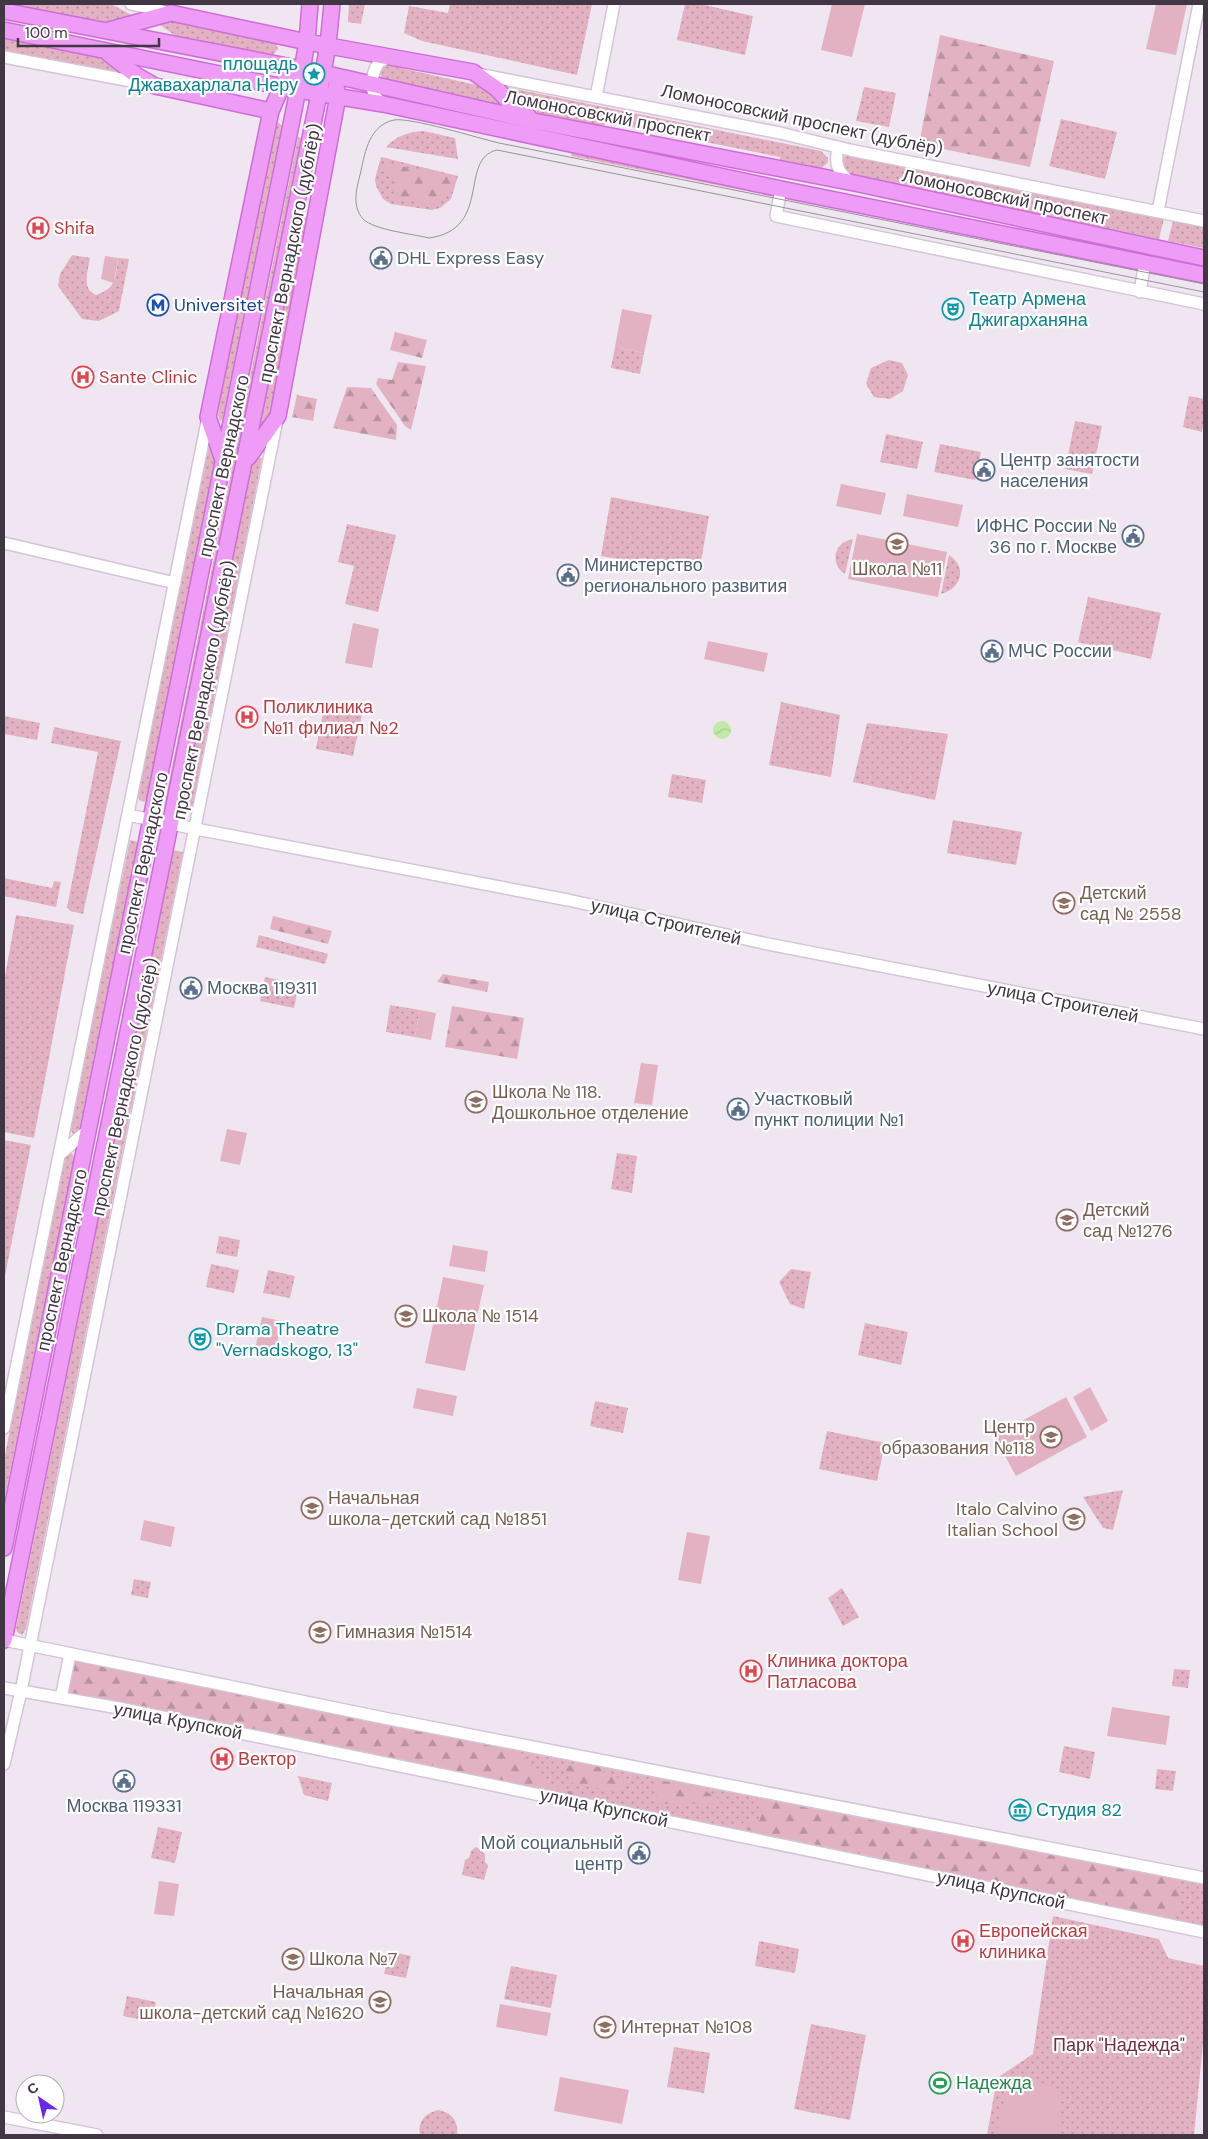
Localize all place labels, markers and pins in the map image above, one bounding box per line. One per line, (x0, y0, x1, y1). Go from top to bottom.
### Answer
place label: площадь Джавахарлала Неру (129, 52, 298, 97)
place icon: площадь Джавахарлала Неру (302, 62, 326, 86)
hospital icon: Shifa (26, 216, 50, 240)
place label: Shifa (54, 216, 95, 240)
public building icon: DHL Express Easy (369, 246, 393, 270)
place label: DHL Express Easy (397, 246, 544, 270)
place label: Театр Армена Джигарханяна (969, 287, 1089, 332)
metro station icon: Universitet (146, 293, 170, 317)
place label: Universitet (174, 293, 264, 317)
theatre icon: Театр Армена Джигарханяна (941, 297, 965, 321)
hospital icon: Sante Clinic (71, 365, 95, 389)
place label: Sante Clinic (99, 365, 198, 389)
place label: Центр занятости населения (1000, 448, 1140, 493)
public building icon: Центр занятости населения (972, 458, 996, 482)
place label: ИФНС России № 36 по г. Москве (976, 514, 1117, 559)
public building icon: ИФНС России № 36 по г. Москве (1121, 524, 1145, 548)
school or university icon: Школа №11 (885, 532, 909, 556)
place label: Министерство регионального развития (584, 553, 787, 598)
place label: Школа №11 (852, 557, 942, 581)
public building icon: Министерство регионального развития (556, 563, 580, 587)
public building icon: МЧС России (980, 639, 1004, 663)
place label: МЧС России (1008, 639, 1112, 663)
place label: Поликлиника №11 филиал №2 (263, 695, 399, 740)
hospital icon: Поликлиника №11 филиал №2 (235, 705, 259, 729)
place label: Детский сад № 2558 (1080, 881, 1182, 926)
school or university icon: Детский сад № 2558 (1052, 891, 1076, 915)
public building icon: Москва 119311 (179, 976, 203, 1000)
place label: Москва 119311 (207, 976, 317, 1000)
place label: Школа № 118. Дошкольное отделение (492, 1080, 689, 1125)
place label: Участковый пункт полиции №1 (754, 1087, 904, 1132)
school or university icon: Школа № 118. Дошкольное отделение (464, 1090, 488, 1114)
public building icon: Участковый пункт полиции №1 (726, 1097, 750, 1121)
place label: Детский сад №1276 (1083, 1198, 1173, 1243)
school or university icon: Детский сад №1276 (1055, 1208, 1079, 1232)
school or university icon: Школа № 1514 (394, 1304, 418, 1328)
place label: Школа № 1514 (422, 1304, 539, 1328)
place label: Drama Theatre "Vernadskogo, 13" (216, 1317, 358, 1362)
theatre icon: Drama Theatre "Vernadskogo, 13" (188, 1327, 212, 1351)
place label: Центр образования №118 (881, 1415, 1035, 1460)
school or university icon: Центр образования №118 (1039, 1425, 1063, 1449)
place label: Начальная школа-детский сад №1851 (328, 1486, 547, 1531)
school or university icon: Начальная школа-детский сад №1851 (300, 1496, 324, 1520)
place label: Italo Calvino Italian School (947, 1497, 1058, 1542)
school or university icon: Italo Calvino Italian School (1062, 1507, 1086, 1531)
school or university icon: Гимназия №1514 (308, 1620, 332, 1644)
place label: Гимназия №1514 (336, 1620, 472, 1644)
place label: Клиника доктора Патласова (767, 1649, 909, 1694)
hospital icon: Клиника доктора Патласова (739, 1659, 763, 1683)
hospital icon: Вектор (210, 1747, 234, 1771)
place label: Вектор (238, 1747, 296, 1771)
public building icon: Москва 119331 (112, 1769, 136, 1793)
place label: Москва 119331 (66, 1794, 182, 1818)
museum icon: Студия 82 (1008, 1798, 1032, 1822)
place label: Студия 82 (1036, 1798, 1122, 1822)
place label: Мой социальный центр (481, 1831, 623, 1876)
public building icon: Мой социальный центр (627, 1841, 651, 1865)
place label: Европейская клиника (979, 1919, 1087, 1964)
hospital icon: Европейская клиника (951, 1929, 975, 1953)
school or university icon: Школа №7 (281, 1947, 305, 1971)
place label: Школа №7 (309, 1947, 397, 1971)
place label: Начальная школа-детский сад №1620 (139, 1980, 364, 2025)
school or university icon: Начальная школа-детский сад №1620 (368, 1990, 392, 2014)
school or university icon: Интернат №108 (593, 2015, 617, 2039)
place label: Интернат №108 (621, 2015, 753, 2039)
sports icon: Надежда (928, 2071, 952, 2095)
place label: Надежда (956, 2071, 1033, 2095)

